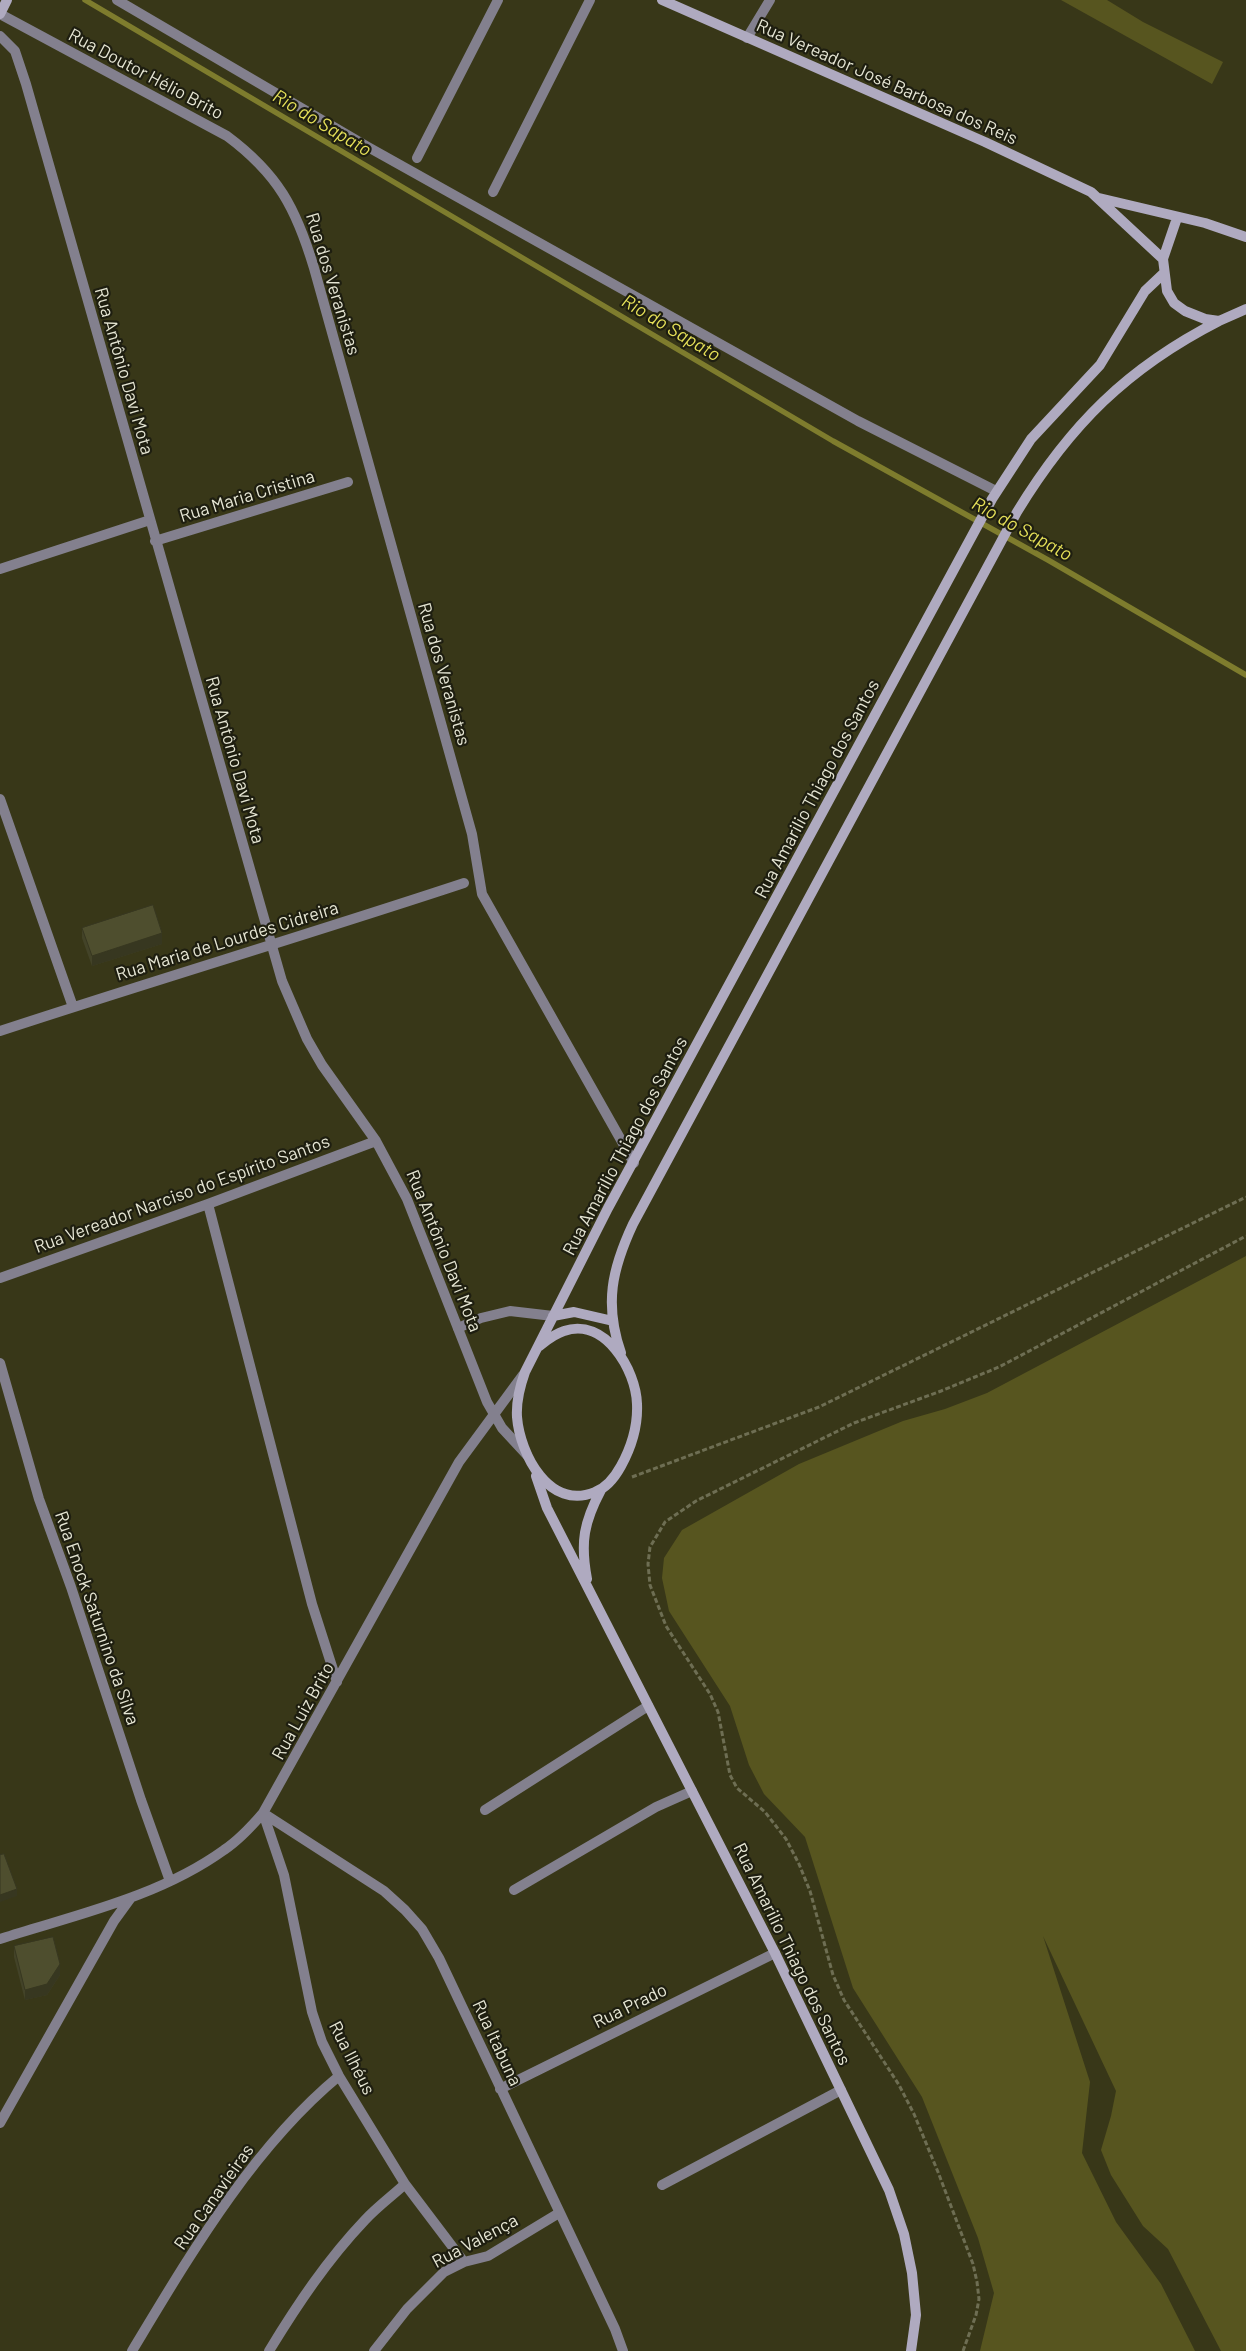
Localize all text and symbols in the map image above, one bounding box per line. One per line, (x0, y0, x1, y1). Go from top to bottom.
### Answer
street label: Rua Vereador José Barbosa dos Reis (753, 15, 1021, 149)
street label: Rua Doutor Hélio Brito (65, 24, 227, 124)
water label: Rio do Sapato (269, 85, 375, 161)
street label: Rua dos Veranistas (301, 210, 365, 358)
street label: Rua Antônio Davi Mota (90, 285, 158, 457)
water label: Rio do Sapato (618, 290, 724, 366)
street label: Rua Maria Cristina (177, 465, 317, 527)
water label: Rio do Sapato (968, 492, 1076, 566)
street label: Rua dos Veranistas (413, 600, 475, 748)
street label: Rua Antônio Davi Mota (201, 674, 269, 846)
street label: Rua Amarilio Thiago dos Santos (750, 676, 884, 902)
street label: Rua Maria de Lourdes Cidreira (113, 897, 341, 985)
street label: Rua Amarilio Thiago dos Santos (558, 1033, 692, 1259)
street label: Rua Vereador Narciso do Espírito Santos (31, 1130, 333, 1258)
street label: Rua Antônio Davi Mota (402, 1167, 486, 1335)
street label: Rua Enock Saturnino da Silva (50, 1508, 144, 1728)
street label: Rua Luiz Brito (267, 1659, 339, 1763)
street label: Rua Amarilio Thiago dos Santos (729, 1839, 855, 2069)
street label: Rua Prado (590, 1979, 670, 2033)
street label: Rua Itabuna (468, 1997, 526, 2089)
street label: Rua Ilhéus (324, 2018, 380, 2098)
street label: Rua Canavieiras (170, 2140, 258, 2254)
street label: Rua Valença (428, 2209, 522, 2273)

